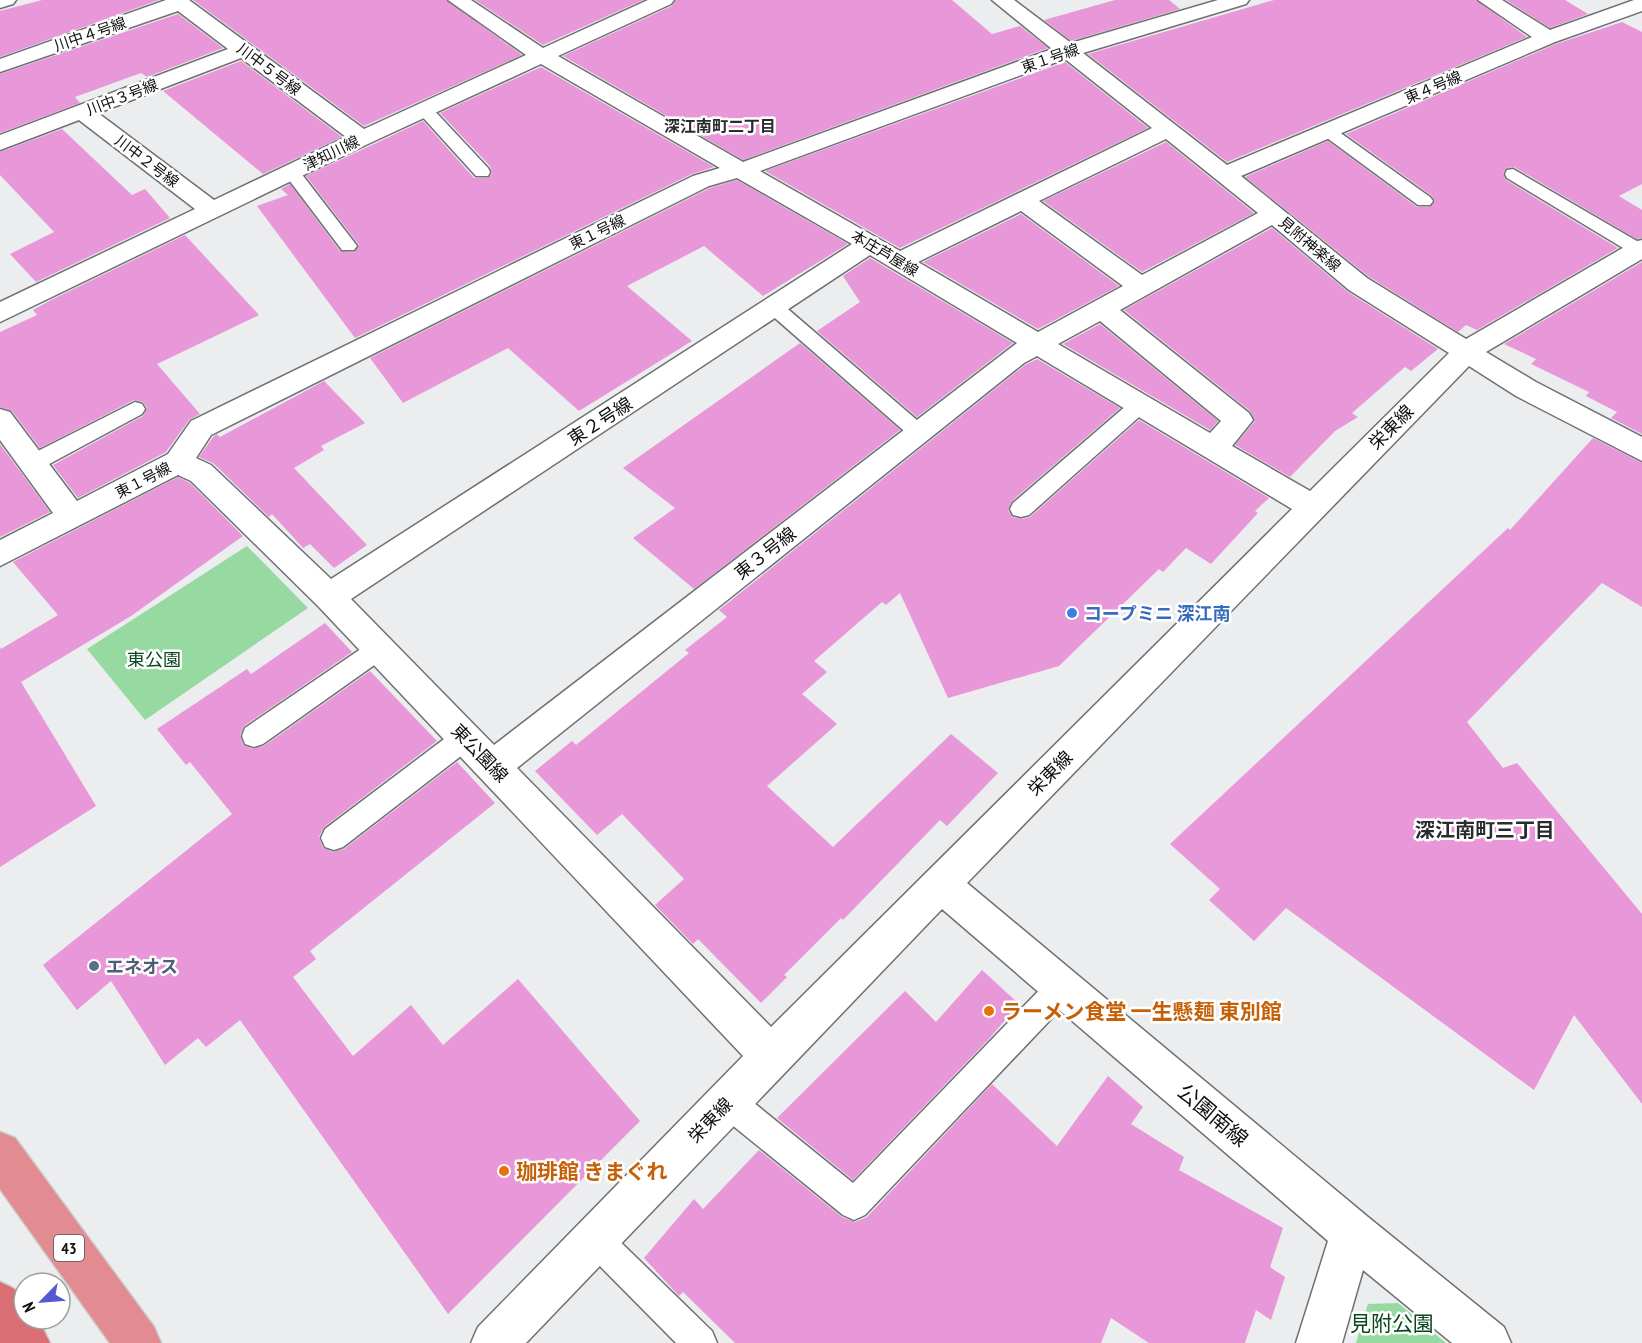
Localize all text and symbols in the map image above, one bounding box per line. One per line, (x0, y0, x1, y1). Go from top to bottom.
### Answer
street label: 川中４号線 (51, 13, 129, 55)
street label: 川中５号線 (233, 39, 305, 99)
street label: 東１号線 (1019, 39, 1081, 77)
street label: 東４号線 (1402, 67, 1464, 107)
street label: 川中３号線 (84, 75, 160, 119)
district label: 深江南町二丁目 (664, 116, 776, 136)
street label: 川中２号線 (111, 131, 183, 191)
street label: 津知川線 (300, 131, 362, 175)
street label: 東１号線 (566, 210, 628, 254)
street label: 見附神楽線 (1275, 213, 1345, 275)
street label: 本庄芦屋線 (848, 226, 922, 280)
street label: 東２号線 (564, 392, 636, 450)
street label: 栄東線 (1364, 400, 1418, 454)
street label: 東１号線 (112, 458, 174, 502)
street label: 東３号線 (730, 522, 800, 584)
place label: コープミニ 深江南 (1084, 602, 1231, 625)
marker: コープミニ 深江南 (1065, 606, 1079, 620)
park label: 東公園 (127, 648, 181, 671)
street label: 東公園線 (447, 719, 513, 787)
street label: 栄東線 (1023, 746, 1077, 800)
district label: 深江南町三丁目 (1415, 817, 1555, 843)
place label: エネオス (106, 955, 178, 978)
marker: エネオス (87, 959, 101, 973)
place label: ラーメン食堂 一生懸麺 東別館 (1001, 998, 1282, 1025)
marker: ラーメン食堂 一生懸麺 東別館 (982, 1004, 996, 1018)
street label: 公園南線 (1172, 1078, 1254, 1152)
street label: 栄東線 (683, 1093, 737, 1147)
place label: 珈琲館 きまぐれ (516, 1158, 667, 1185)
marker: 珈琲館 きまぐれ (497, 1164, 511, 1178)
road number: 43 (54, 1235, 84, 1261)
north arrow (12, 1271, 72, 1331)
text: N (18, 1299, 39, 1315)
park label: 見附公園 (1350, 1310, 1434, 1337)

